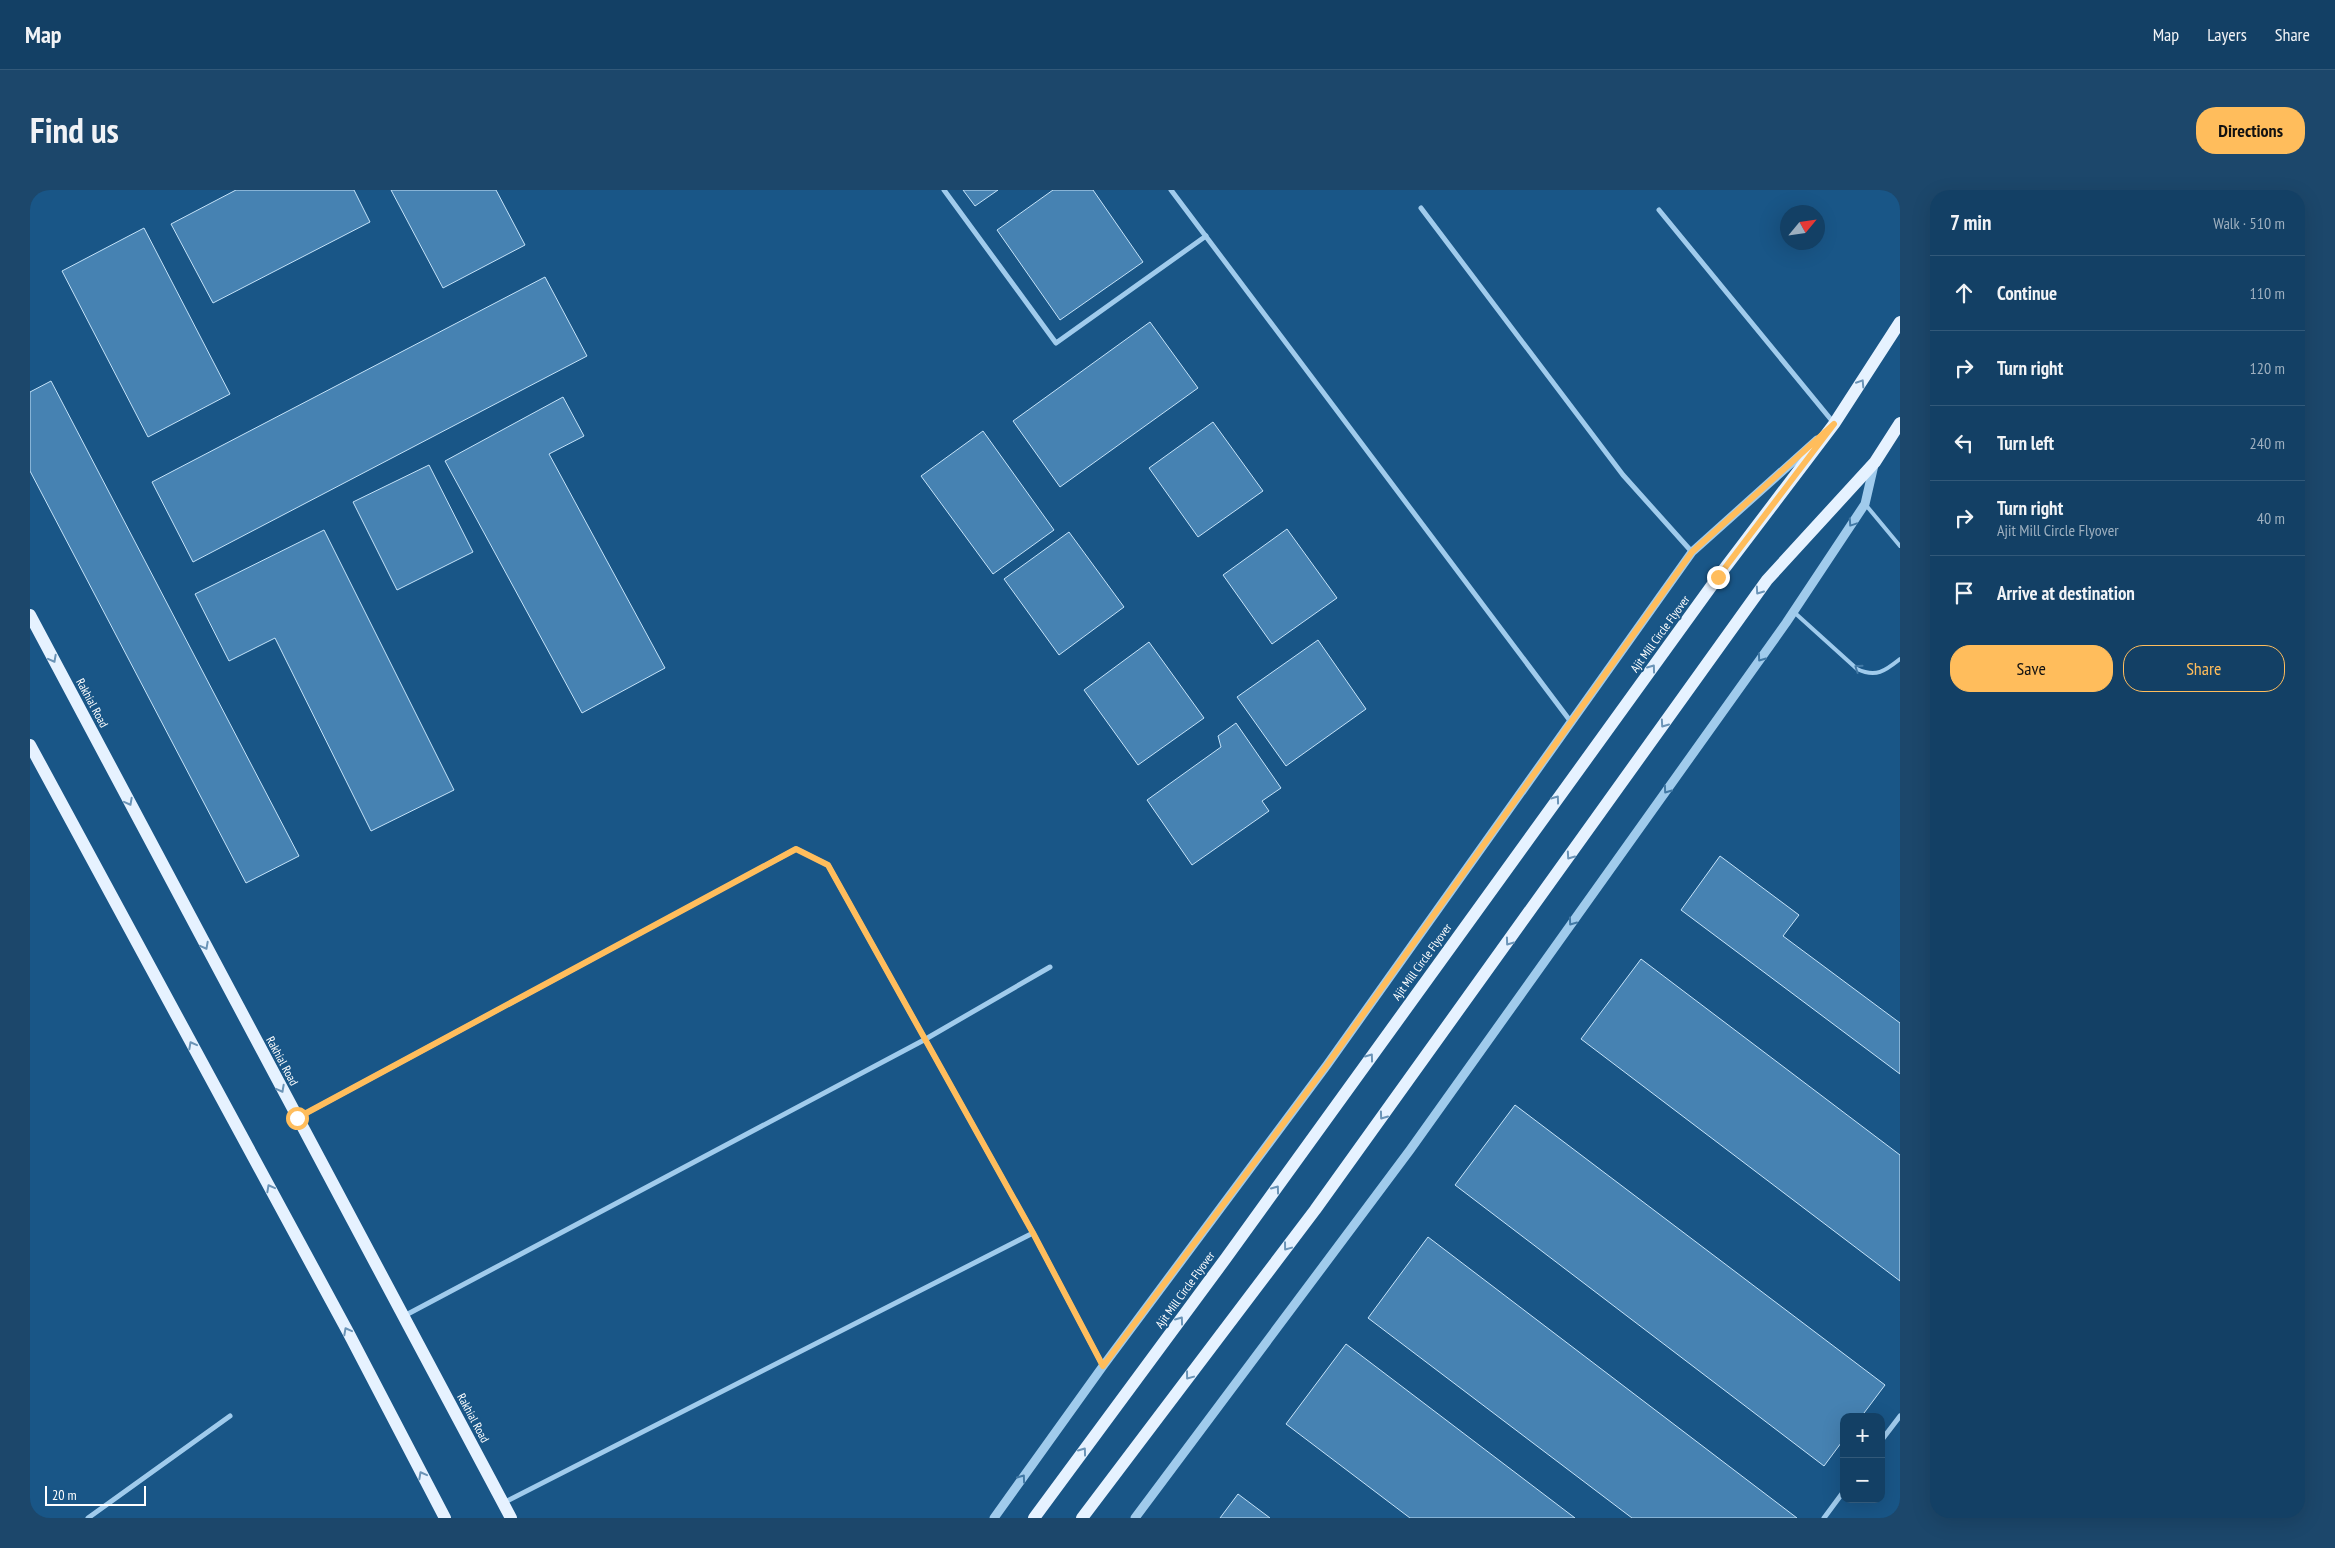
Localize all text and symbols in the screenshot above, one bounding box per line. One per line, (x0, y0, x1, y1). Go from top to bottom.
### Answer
text: Map (25, 19, 62, 50)
text: Map (2153, 23, 2179, 46)
text: Layers (2207, 23, 2247, 46)
text: Share (2275, 23, 2310, 46)
text: Find us (30, 107, 119, 153)
button: Directions (2196, 107, 2305, 154)
north arrow (1780, 205, 1825, 250)
text: 7 min (1950, 209, 1992, 236)
text: Walk · 510 m (2213, 213, 2285, 233)
icon: ahead (1950, 279, 1978, 307)
text: Continue (1997, 281, 2057, 305)
text: 110 m (2250, 283, 2285, 303)
icon: right (1950, 354, 1978, 382)
text: Turn right (1997, 356, 2063, 380)
text: 120 m (2250, 358, 2285, 378)
one-way arrow (1855, 379, 1864, 388)
icon: left (1950, 429, 1978, 457)
text: Turn left (1997, 431, 2054, 455)
text: 240 m (2250, 433, 2285, 453)
text: Turn right (1997, 496, 2063, 520)
icon: right (1950, 504, 1978, 532)
text: 40 m (2257, 508, 2285, 528)
one-way arrow (1849, 517, 1858, 527)
text: Ajit Mill Circle Flyover (1997, 520, 2119, 540)
route end (1707, 566, 1730, 589)
icon: arrive (1950, 579, 1978, 607)
text: Arrive at destination (1997, 581, 2135, 605)
one-way arrow (1756, 585, 1764, 594)
street label: Ajit Mill Circle Flyover (1627, 592, 1693, 675)
button: Save (1950, 645, 2113, 692)
button: Share (2123, 645, 2285, 692)
one-way arrow (1758, 652, 1767, 662)
one-way arrow (47, 653, 57, 662)
one-way arrow (1646, 665, 1654, 674)
one-way arrow (1854, 665, 1863, 674)
street label: Rakhial Road (73, 676, 112, 730)
one-way arrow (1661, 718, 1670, 728)
one-way arrow (1664, 784, 1673, 794)
one-way arrow (1550, 796, 1559, 805)
one-way arrow (123, 797, 133, 806)
one-way arrow (1567, 850, 1576, 860)
one-way arrow (1569, 917, 1578, 926)
street label: Ajit Mill Circle Flyover (1389, 920, 1455, 1003)
one-way arrow (1506, 936, 1515, 946)
one-way arrow (199, 940, 209, 949)
street label: Rakhial Road (263, 1034, 302, 1088)
one-way arrow (189, 1041, 199, 1050)
one-way arrow (1364, 1053, 1374, 1062)
one-way arrow (275, 1084, 285, 1093)
route start (286, 1107, 309, 1130)
one-way arrow (1380, 1110, 1389, 1120)
one-way arrow (266, 1184, 276, 1193)
one-way arrow (1270, 1185, 1279, 1194)
one-way arrow (1284, 1241, 1293, 1251)
street label: Ajit Mill Circle Flyover (1152, 1248, 1218, 1331)
one-way arrow (1174, 1316, 1183, 1326)
one-way arrow (343, 1327, 353, 1336)
one-way arrow (1186, 1370, 1194, 1379)
street label: Rakhial Road (454, 1391, 493, 1445)
map controls (1840, 1413, 1885, 1503)
button: + (1840, 1413, 1885, 1458)
one-way arrow (1078, 1448, 1086, 1457)
button: − (1840, 1458, 1885, 1503)
one-way arrow (418, 1471, 428, 1480)
one-way arrow (1016, 1475, 1025, 1484)
scale bar (45, 1483, 146, 1506)
text: 20 m (52, 1486, 77, 1504)

